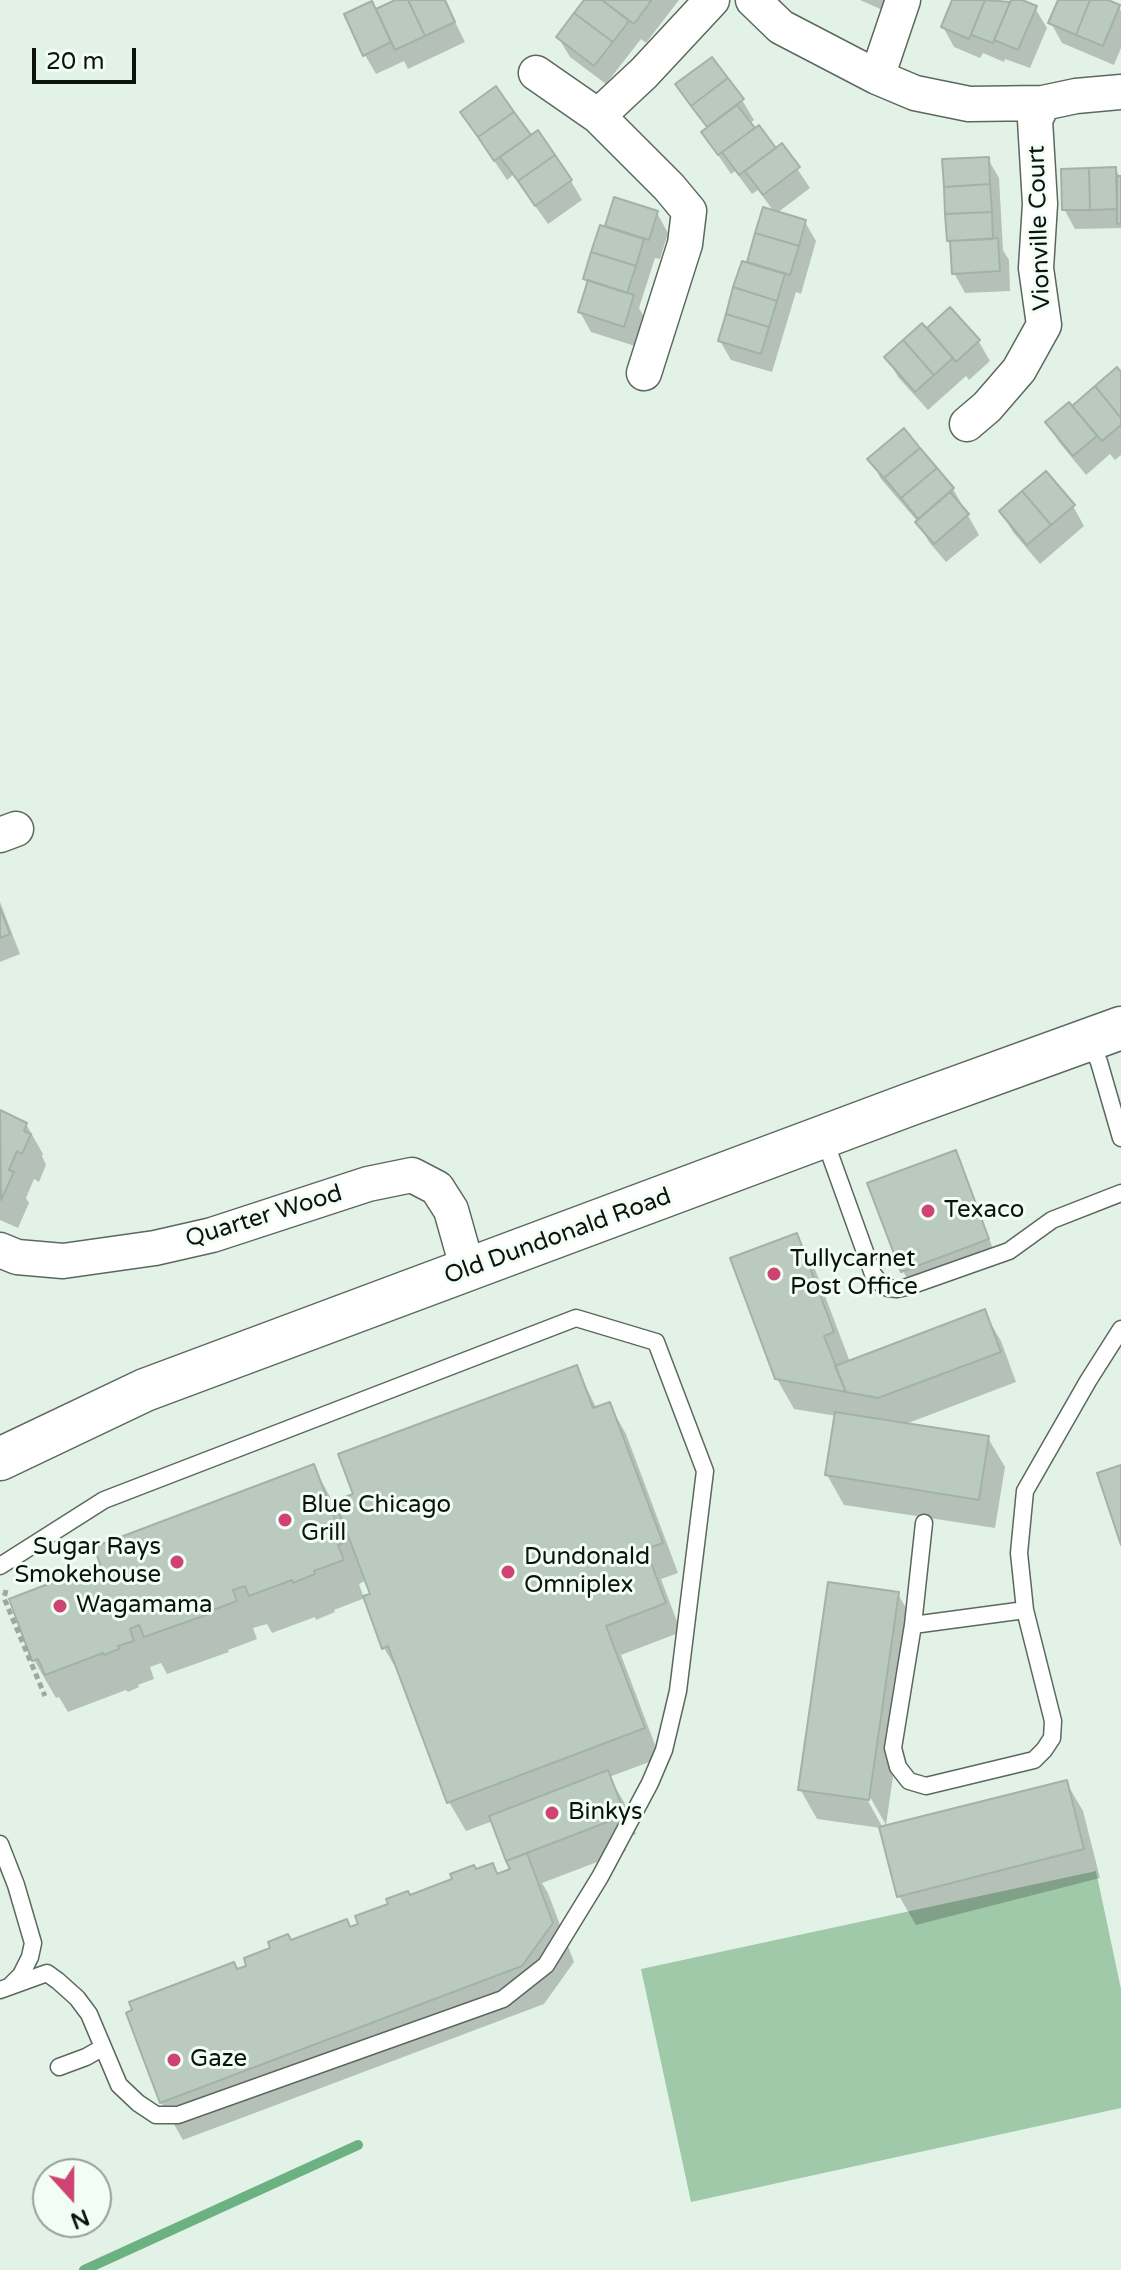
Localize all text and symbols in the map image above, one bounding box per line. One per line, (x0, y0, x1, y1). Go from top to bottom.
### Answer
scale bar (36, 32, 140, 82)
text: 20 m (46, 47, 104, 76)
street label: Vionville Court (1023, 145, 1057, 311)
street label: Quarter Wood (182, 1180, 346, 1254)
street label: Old Dundonald Road (441, 1183, 675, 1291)
place label: Texaco (944, 1197, 1024, 1225)
marker: Texaco (919, 1202, 937, 1220)
place label: Tullycarnet Post Office (790, 1246, 918, 1302)
marker: Tullycarnet Post Office (765, 1265, 783, 1283)
place label: Blue Chicago Grill (301, 1492, 451, 1548)
marker: Blue Chicago Grill (276, 1511, 294, 1529)
place label: Sugar Rays Smokehouse (14, 1534, 161, 1590)
place label: Dundonald Omniplex (524, 1544, 650, 1600)
marker: Sugar Rays Smokehouse (168, 1553, 186, 1571)
marker: Dundonald Omniplex (499, 1563, 517, 1581)
place label: Wagamama (76, 1592, 212, 1620)
marker: Wagamama (51, 1597, 69, 1615)
place label: Binkys (568, 1799, 643, 1827)
marker: Binkys (543, 1804, 561, 1822)
place label: Gaze (190, 2046, 247, 2074)
marker: Gaze (165, 2051, 183, 2069)
north arrow (32, 2158, 112, 2238)
text: N (67, 2203, 93, 2234)

